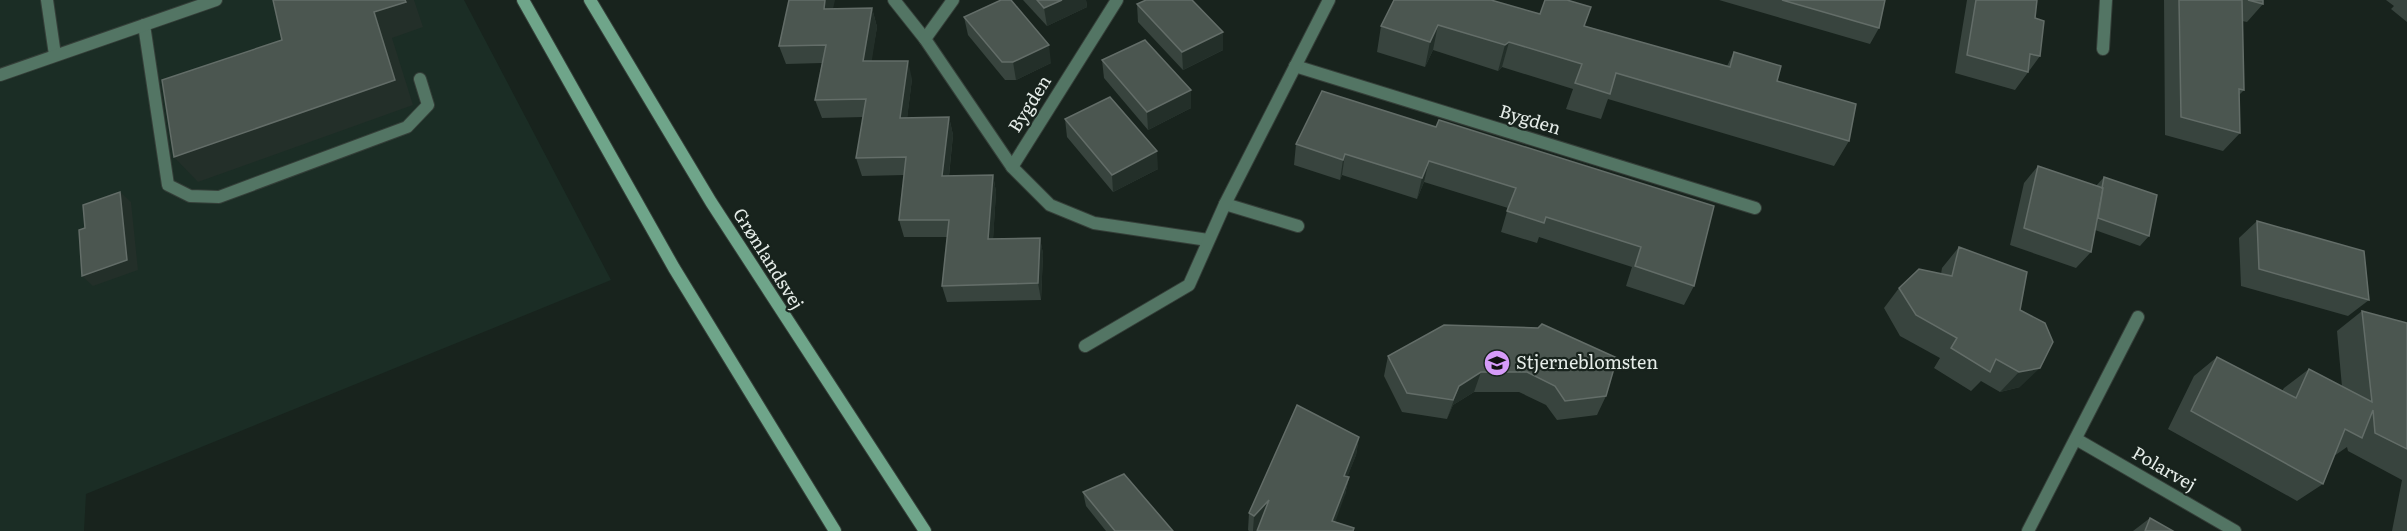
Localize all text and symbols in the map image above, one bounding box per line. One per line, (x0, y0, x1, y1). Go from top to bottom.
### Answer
street label: Bygden (1001, 69, 1057, 137)
street label: Bygden (1496, 96, 1565, 141)
street label: Grønlandsvej (727, 202, 811, 314)
school or university icon: Stjerneblomsten (1482, 348, 1512, 378)
place label: Stjerneblomsten (1516, 348, 1658, 375)
street label: Polarvej (2128, 438, 2202, 497)

